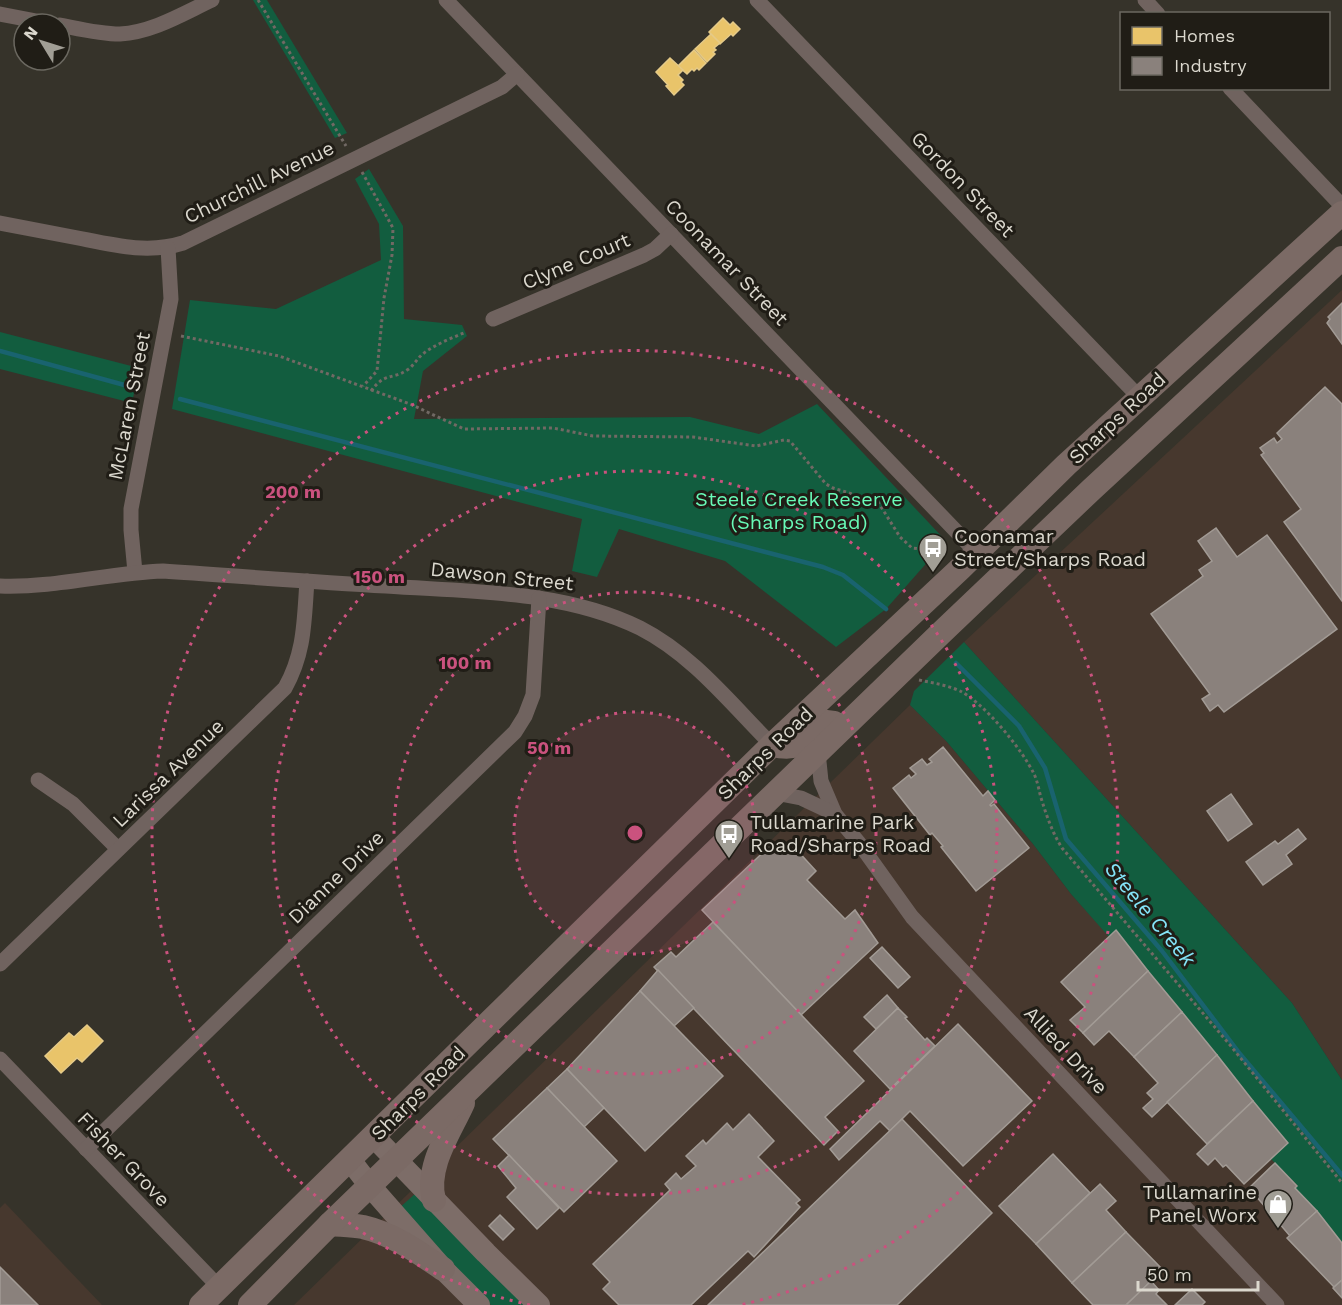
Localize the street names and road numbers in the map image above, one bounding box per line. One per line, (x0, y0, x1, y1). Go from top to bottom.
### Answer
street label: Gordon Street (906, 126, 1020, 243)
street label: Churchill Avenue (180, 135, 338, 229)
street label: Coonamar Street (661, 194, 794, 331)
street label: Clyne Court (519, 227, 634, 294)
street label: McLaren Street (103, 329, 155, 482)
street label: Sharps Road (1064, 367, 1170, 469)
street label: Dawson Street (429, 557, 575, 596)
street label: Sharps Road (712, 702, 818, 804)
street label: Larissa Avenue (107, 714, 229, 832)
street label: Dianne Drive (283, 825, 389, 929)
street label: Allied Drive (1019, 1001, 1113, 1099)
street label: Sharps Road (366, 1041, 470, 1145)
street label: Fisher Grove (73, 1107, 175, 1211)

